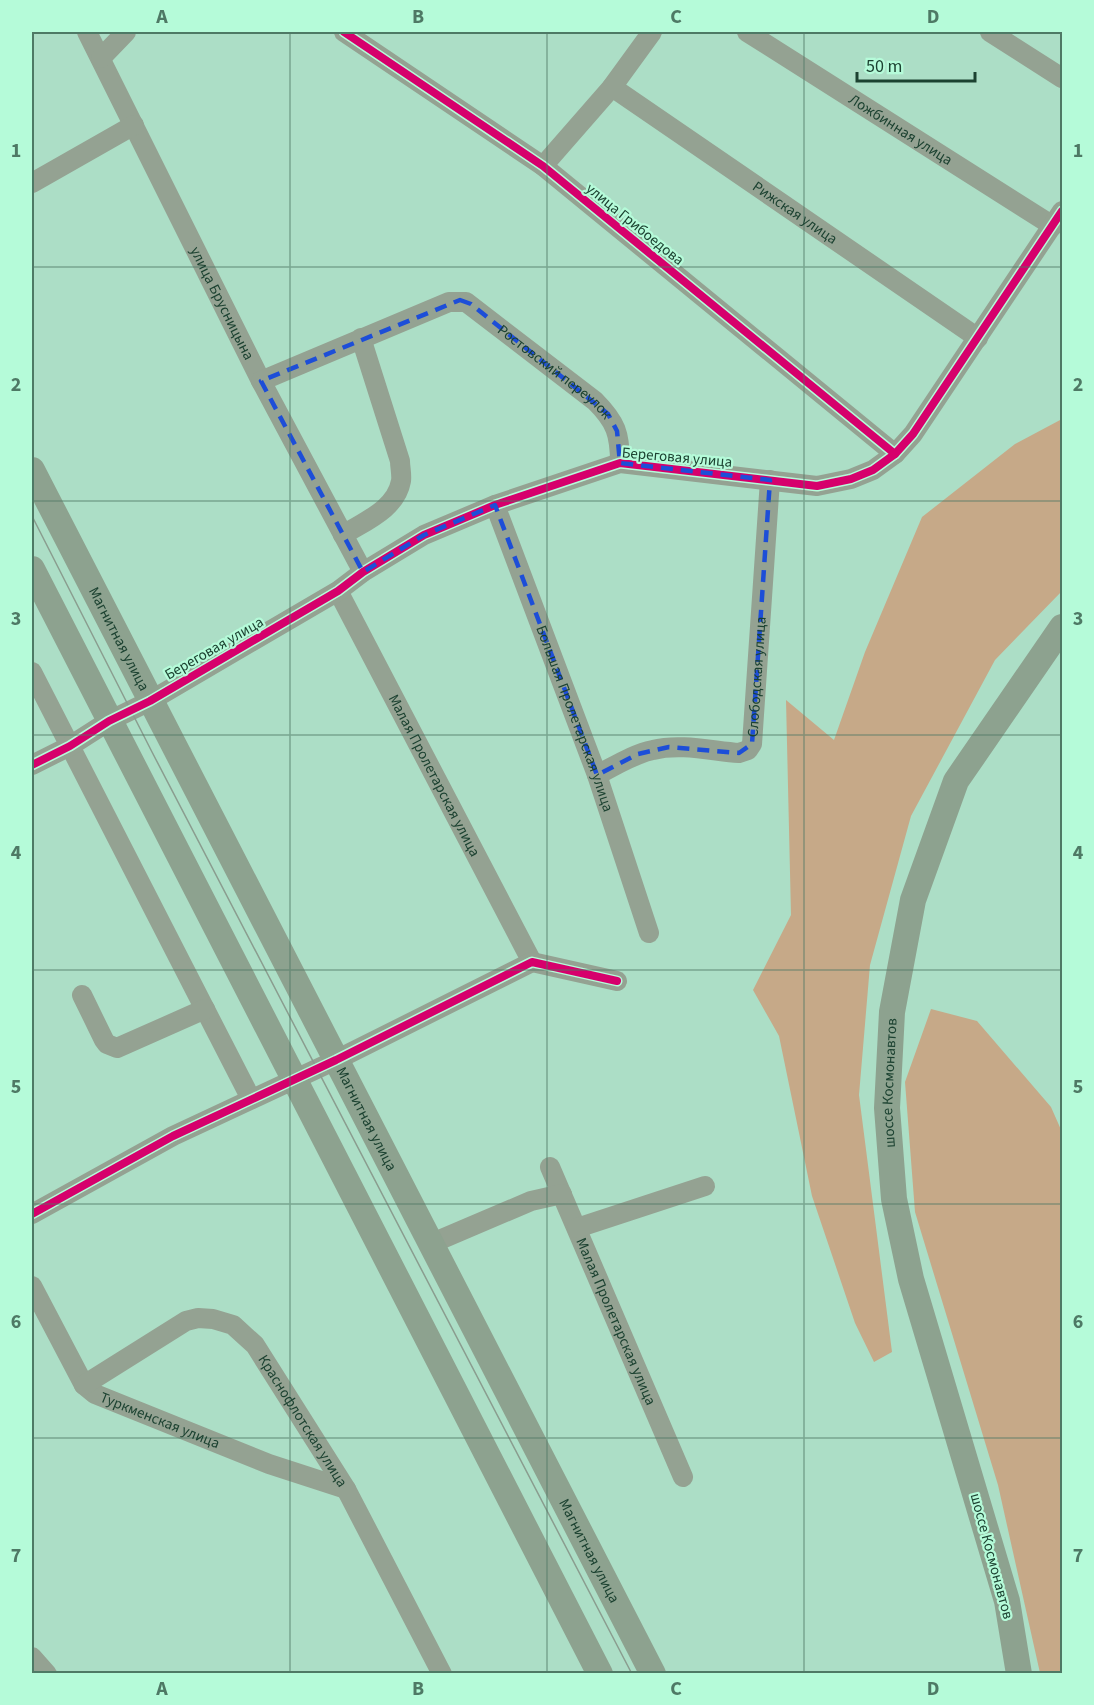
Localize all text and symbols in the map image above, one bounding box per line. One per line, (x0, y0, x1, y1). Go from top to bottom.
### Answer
text: A (155, 3, 168, 31)
text: B (412, 3, 424, 31)
text: C (670, 3, 682, 31)
text: D (927, 3, 939, 31)
scale bar (857, 45, 976, 83)
text: 50 m (866, 54, 902, 79)
street label: Ложбинная улица (845, 89, 956, 171)
text: 1 (11, 137, 21, 165)
text: 1 (1073, 137, 1083, 165)
street label: Рижская улица (748, 176, 841, 250)
street label: улица Грибоедова (581, 178, 688, 271)
street label: улица Брусницына (185, 243, 259, 364)
street label: Ростовский переулок (493, 320, 617, 424)
text: 2 (11, 371, 21, 399)
text: 2 (1073, 371, 1083, 399)
street label: Береговая улица (621, 442, 733, 473)
street label: Магнитная улица (83, 583, 154, 695)
text: 3 (11, 605, 21, 633)
text: 3 (1073, 605, 1083, 633)
street label: Береговая улица (161, 612, 267, 685)
street label: Слободская улица (742, 616, 772, 738)
street label: Большая Пролетарская улица (530, 622, 618, 815)
street label: Малая Пролетарская улица (383, 691, 485, 860)
text: 4 (11, 839, 22, 867)
text: 4 (1073, 839, 1084, 867)
street label: шоссе Космонавтов (877, 1017, 903, 1149)
street label: Магнитная улица (331, 1063, 402, 1175)
text: 5 (11, 1073, 21, 1101)
text: 5 (1073, 1073, 1083, 1101)
street label: Малая Пролетарская улица (571, 1235, 661, 1409)
text: 6 (11, 1308, 21, 1336)
text: 6 (1073, 1308, 1083, 1336)
street label: Краснофлотская улица (253, 1351, 352, 1491)
street label: Туркменская улица (97, 1387, 223, 1454)
street label: шоссе Космонавтов (965, 1491, 1019, 1622)
street label: Магнитная улица (553, 1495, 625, 1607)
text: 7 (11, 1542, 21, 1570)
text: 7 (1073, 1542, 1083, 1570)
text: A (155, 1675, 168, 1703)
text: B (412, 1675, 424, 1703)
text: C (670, 1675, 682, 1703)
text: D (927, 1675, 939, 1703)

